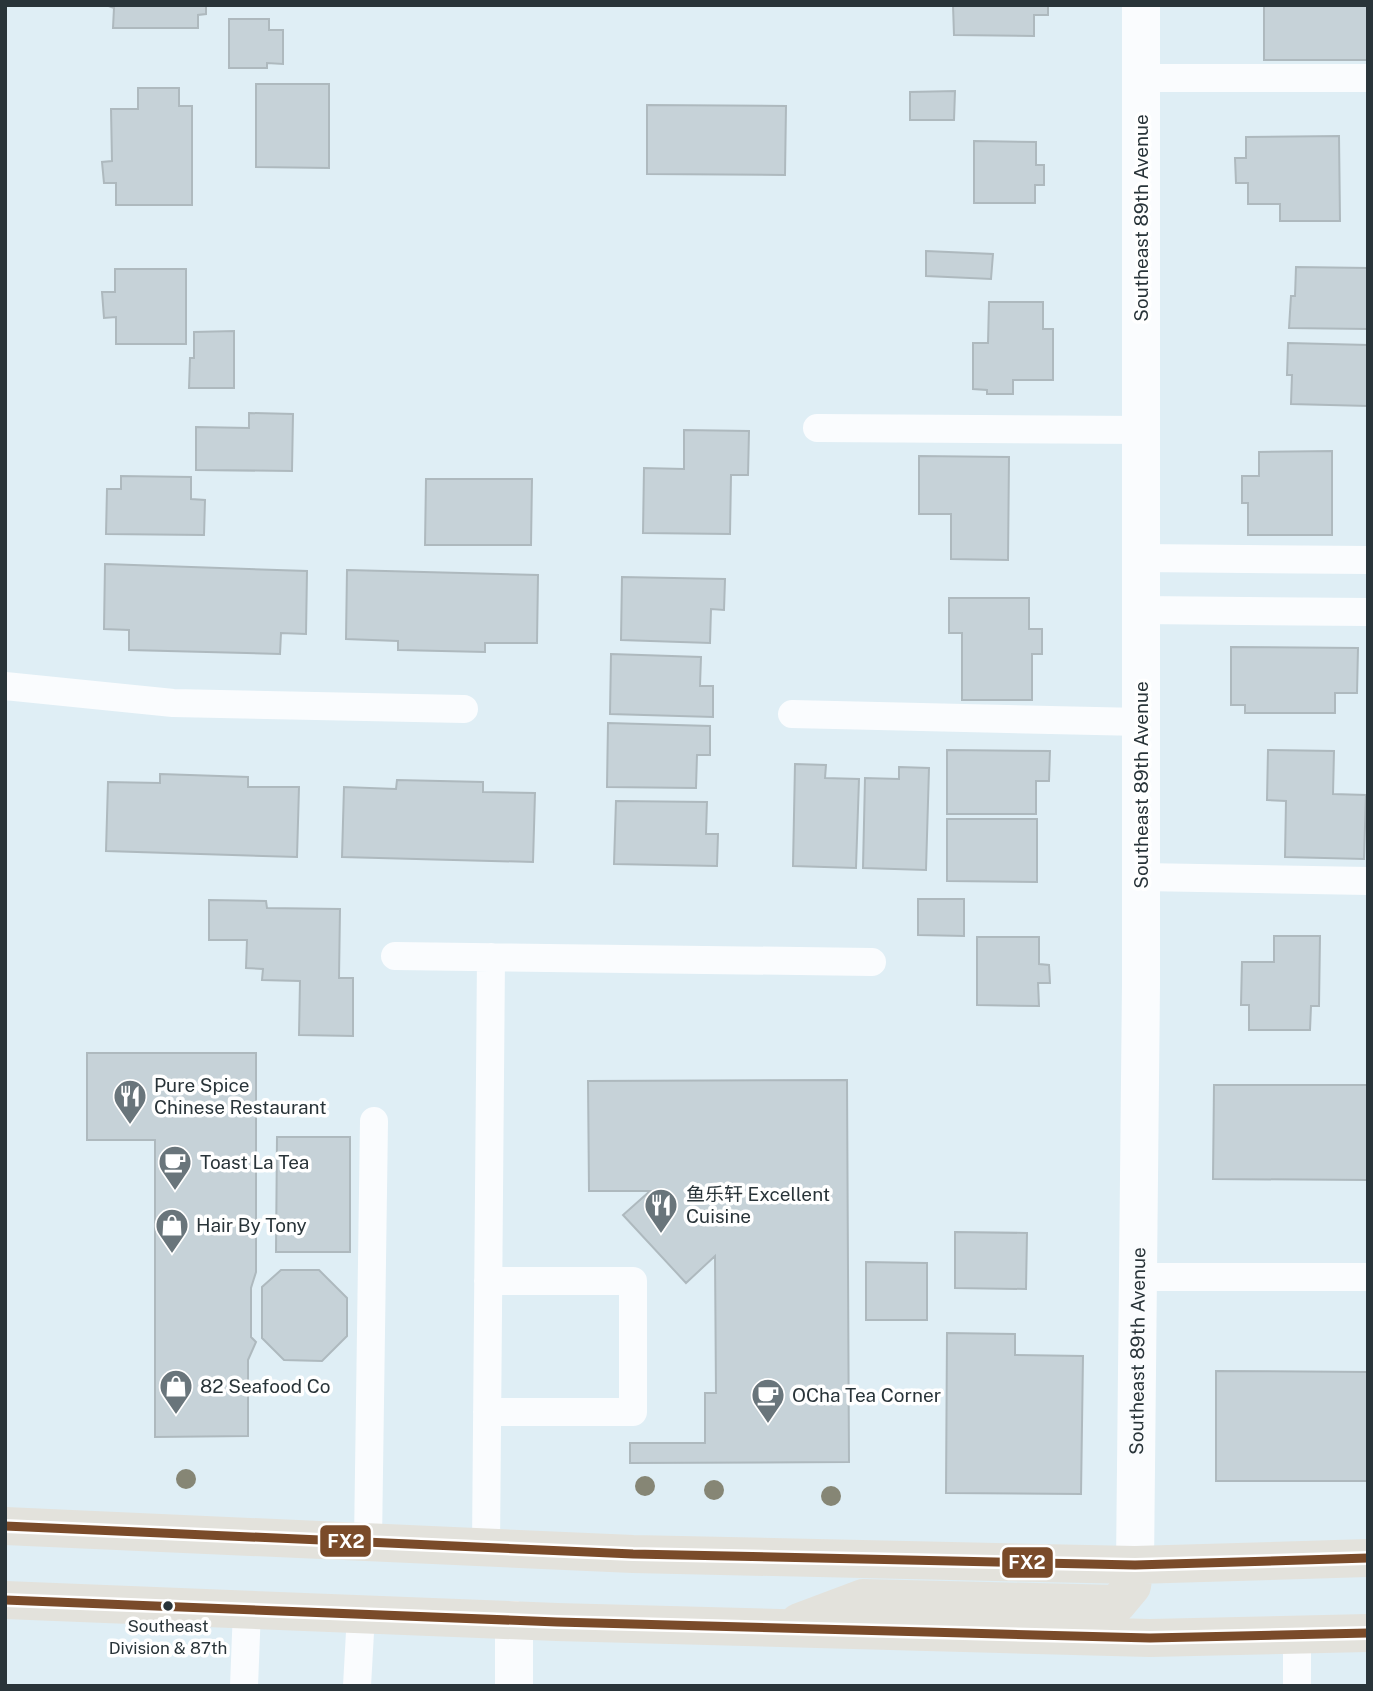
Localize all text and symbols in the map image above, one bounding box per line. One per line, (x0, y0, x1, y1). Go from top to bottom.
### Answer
street label: Southeast 89th Avenue (1130, 114, 1152, 322)
street label: Southeast 89th Avenue (1130, 681, 1152, 889)
place label: Pure Spice Chinese Restaurant (154, 1074, 327, 1118)
restaurant icon: Pure Spice Chinese Restaurant (111, 1077, 149, 1126)
cafe icon: Toast La Tea (156, 1143, 194, 1192)
place label: Toast La Tea (200, 1151, 309, 1173)
place label: 鱼乐轩 Excellent Cuisine (686, 1183, 830, 1227)
restaurant icon: 鱼乐轩 Excellent Cuisine (642, 1186, 680, 1235)
shop icon: Hair By Tony (153, 1206, 191, 1255)
place label: Hair By Tony (196, 1214, 307, 1236)
street label: Southeast 89th Avenue (1125, 1247, 1149, 1455)
shop icon: 82 Seafood Co (157, 1367, 195, 1416)
place label: 82 Seafood Co (200, 1375, 330, 1397)
cafe icon: OCha Tea Corner (749, 1376, 787, 1425)
place label: OCha Tea Corner (792, 1384, 941, 1406)
line badge: FX2 (319, 1524, 372, 1558)
text: FX2 (327, 1530, 365, 1552)
line badge: FX2 (1001, 1546, 1054, 1579)
text: FX2 (1008, 1551, 1046, 1573)
marker: Southeast Division & 87th (161, 1599, 175, 1613)
place label: Southeast Division & 87th (109, 1616, 227, 1658)

